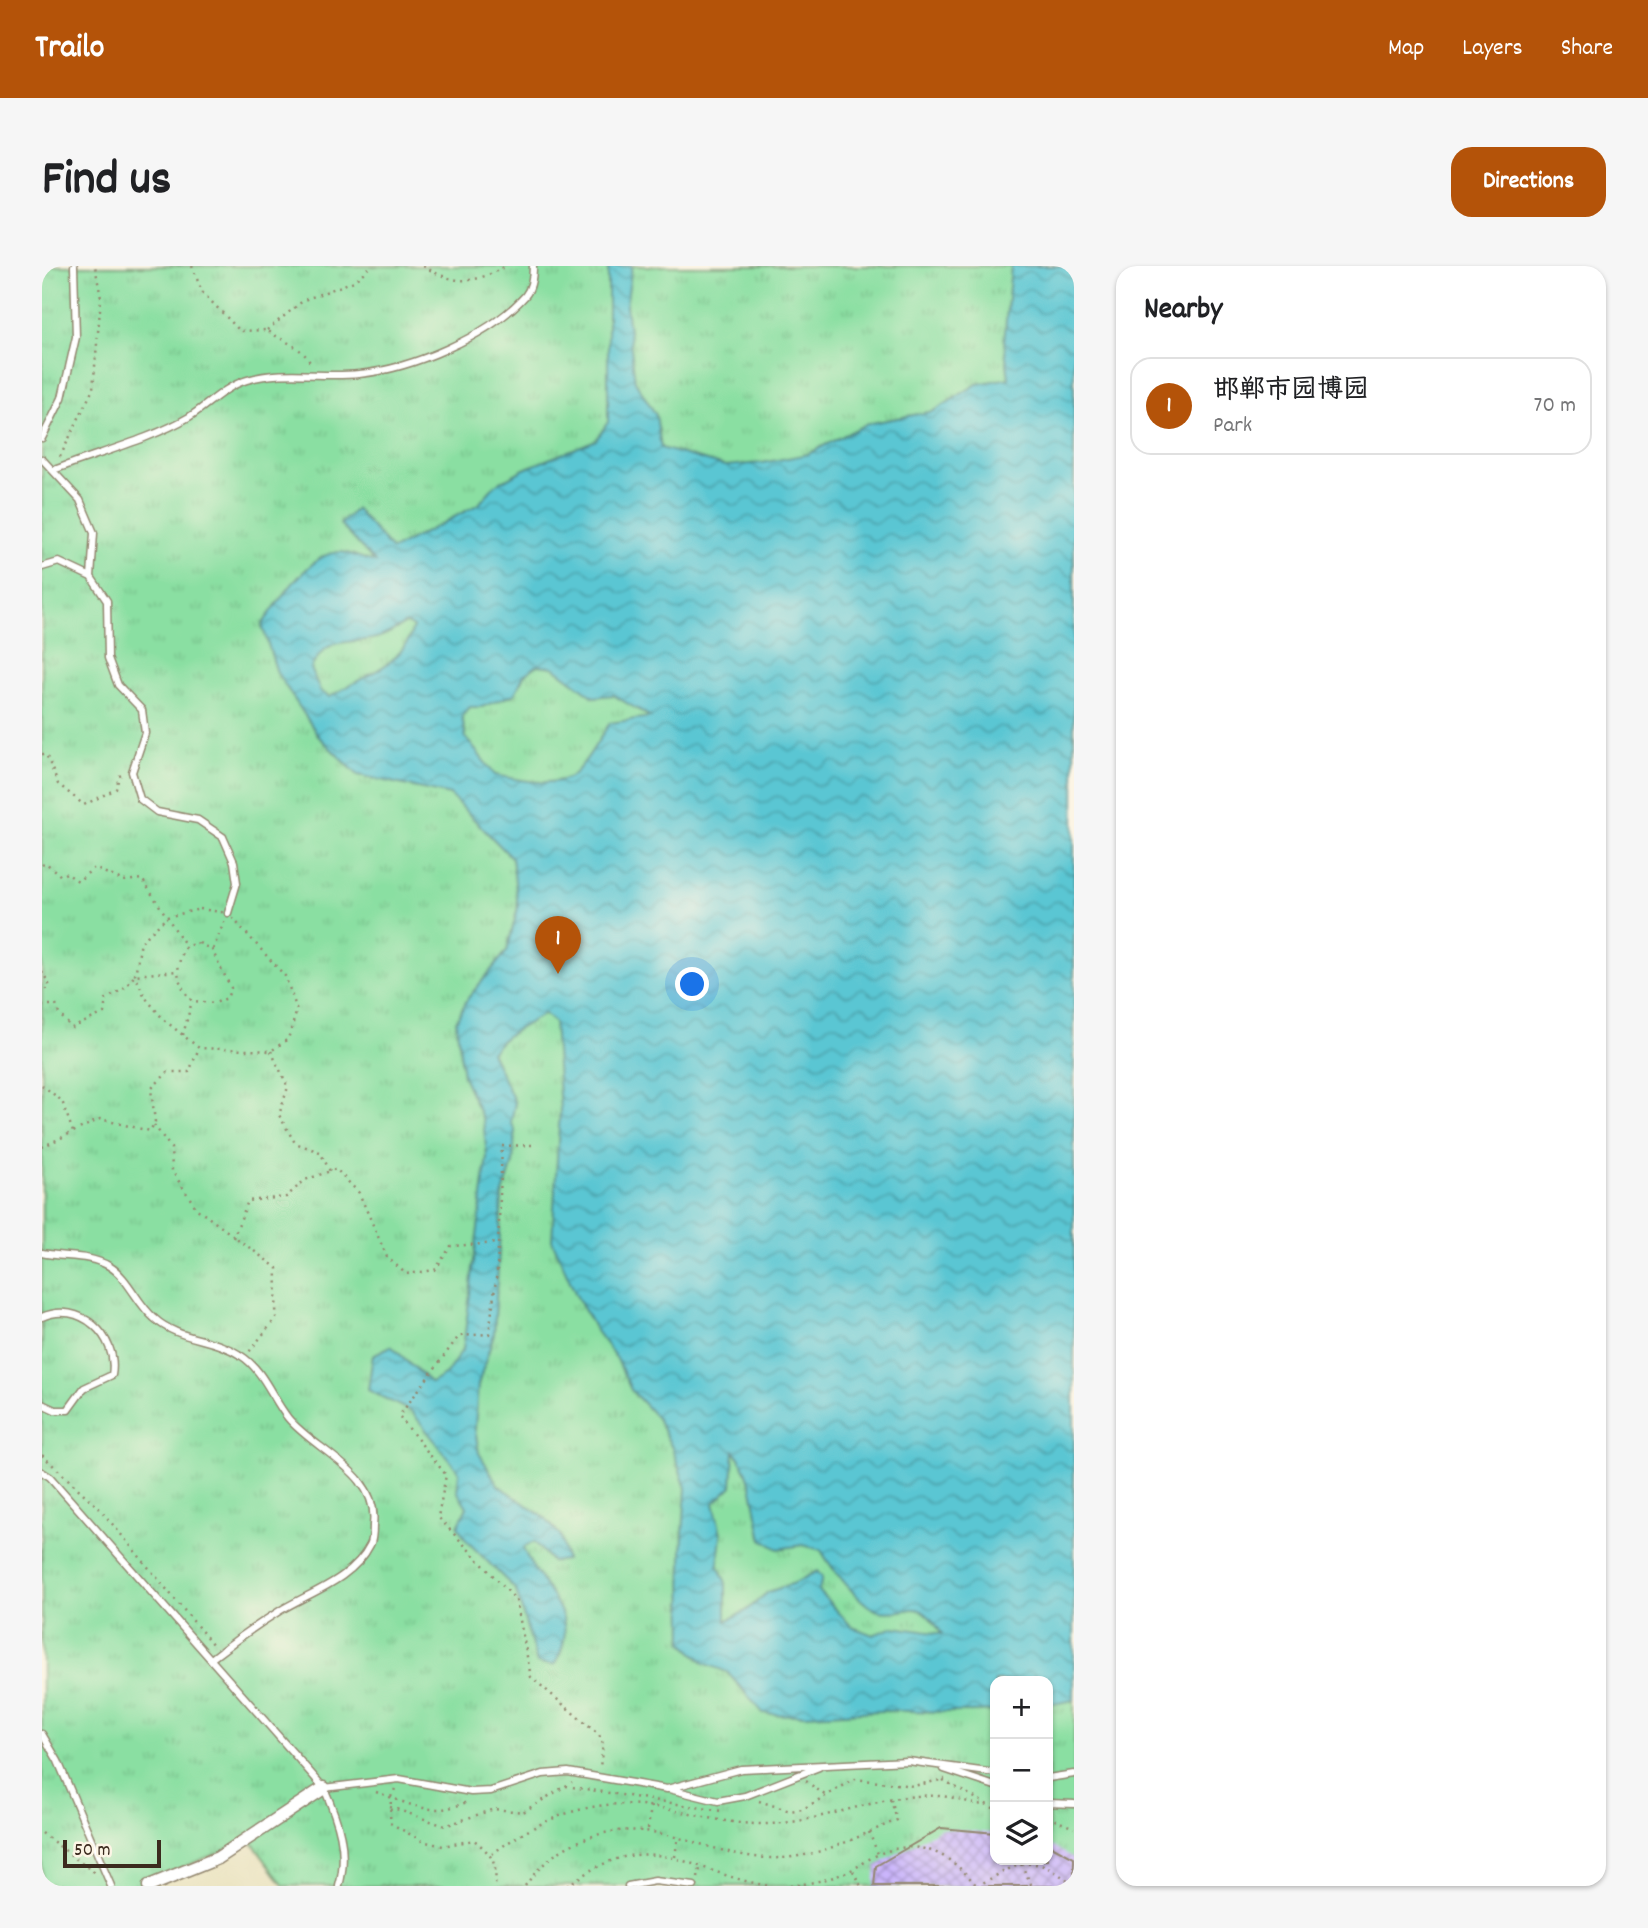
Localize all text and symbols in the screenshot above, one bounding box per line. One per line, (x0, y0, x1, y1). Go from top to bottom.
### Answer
text: Trailo (35, 26, 105, 73)
text: Map (1388, 32, 1424, 66)
text: Layers (1462, 32, 1523, 66)
text: Share (1561, 32, 1613, 66)
text: Find us (42, 147, 171, 217)
button: Directions (1451, 147, 1606, 217)
text: Nearby (1144, 290, 1222, 333)
text: 邯郸市园博园 (1213, 373, 1369, 410)
text: 1 (1166, 390, 1172, 423)
text: 70 m (1534, 390, 1576, 423)
text: Park (1213, 410, 1252, 443)
pin: 1 (535, 916, 581, 974)
your location (675, 967, 709, 1001)
map controls (990, 1676, 1053, 1865)
button: + (990, 1676, 1053, 1739)
button: − (990, 1739, 1053, 1802)
button: layers (990, 1802, 1053, 1865)
scale bar (63, 1837, 161, 1869)
text: 50 m (74, 1838, 111, 1865)

